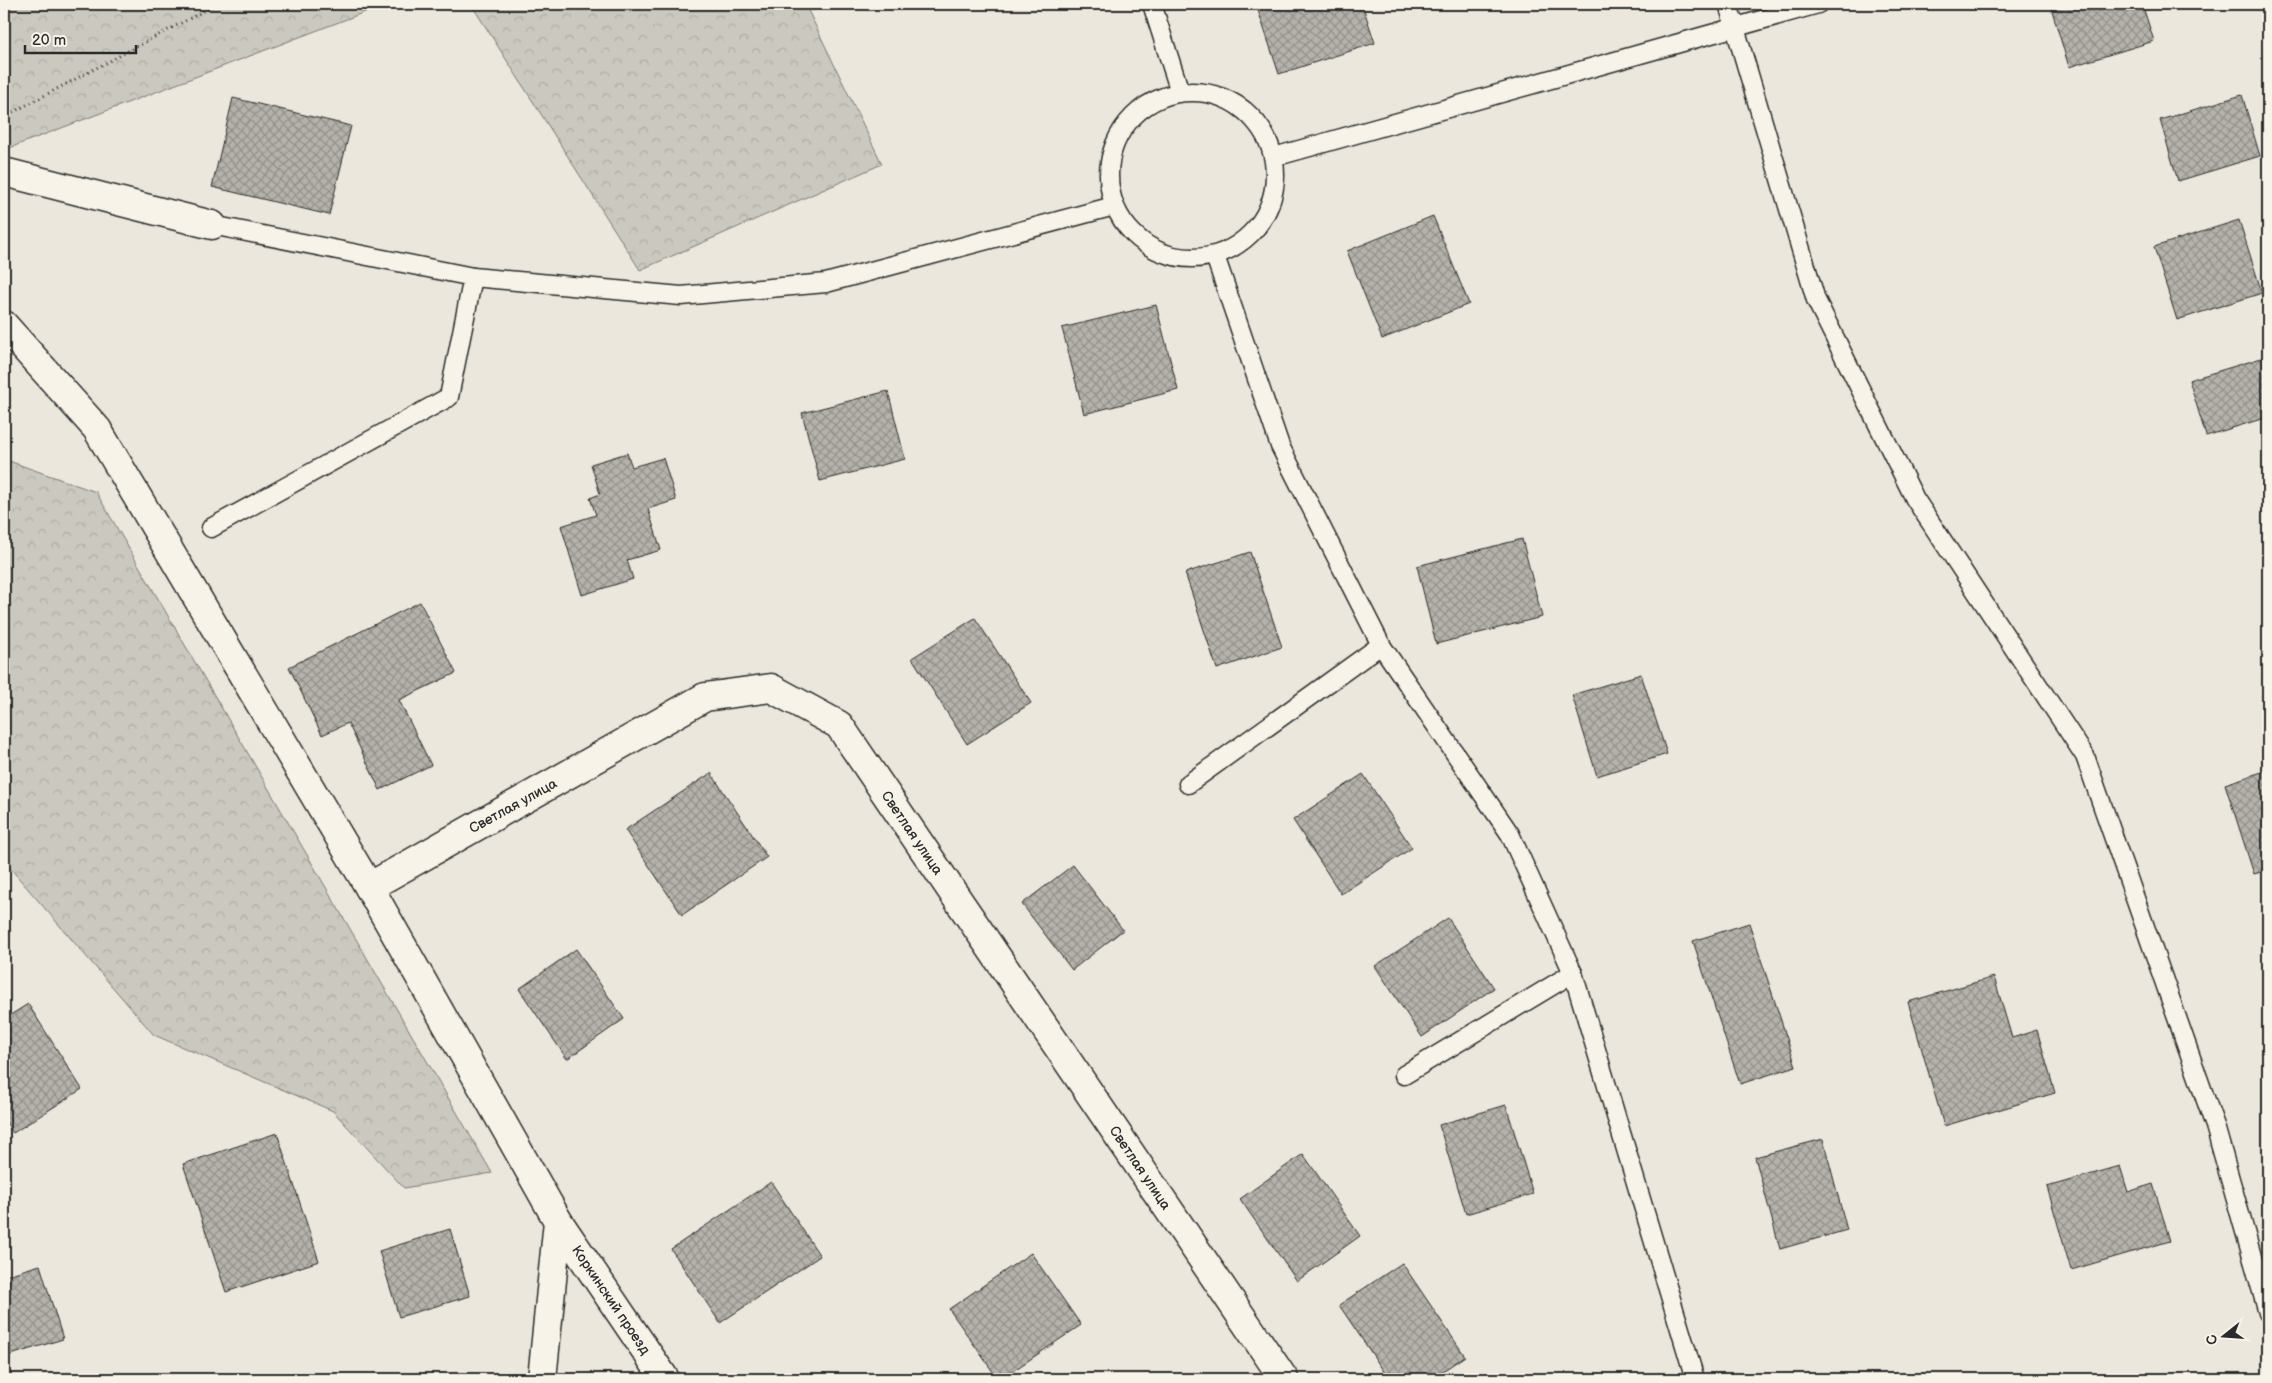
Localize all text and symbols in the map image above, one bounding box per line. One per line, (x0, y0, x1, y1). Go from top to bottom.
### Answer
scale bar (25, 22, 136, 54)
text: 20 m (32, 31, 66, 50)
street label: Светлая улица (466, 775, 560, 837)
street label: Светлая улица (878, 788, 947, 879)
street label: Светлая улица (1106, 1123, 1175, 1214)
street label: Коркинский проезд (568, 1242, 654, 1358)
north arrow (2200, 1310, 2250, 1360)
text: С (2202, 1332, 2222, 1347)

